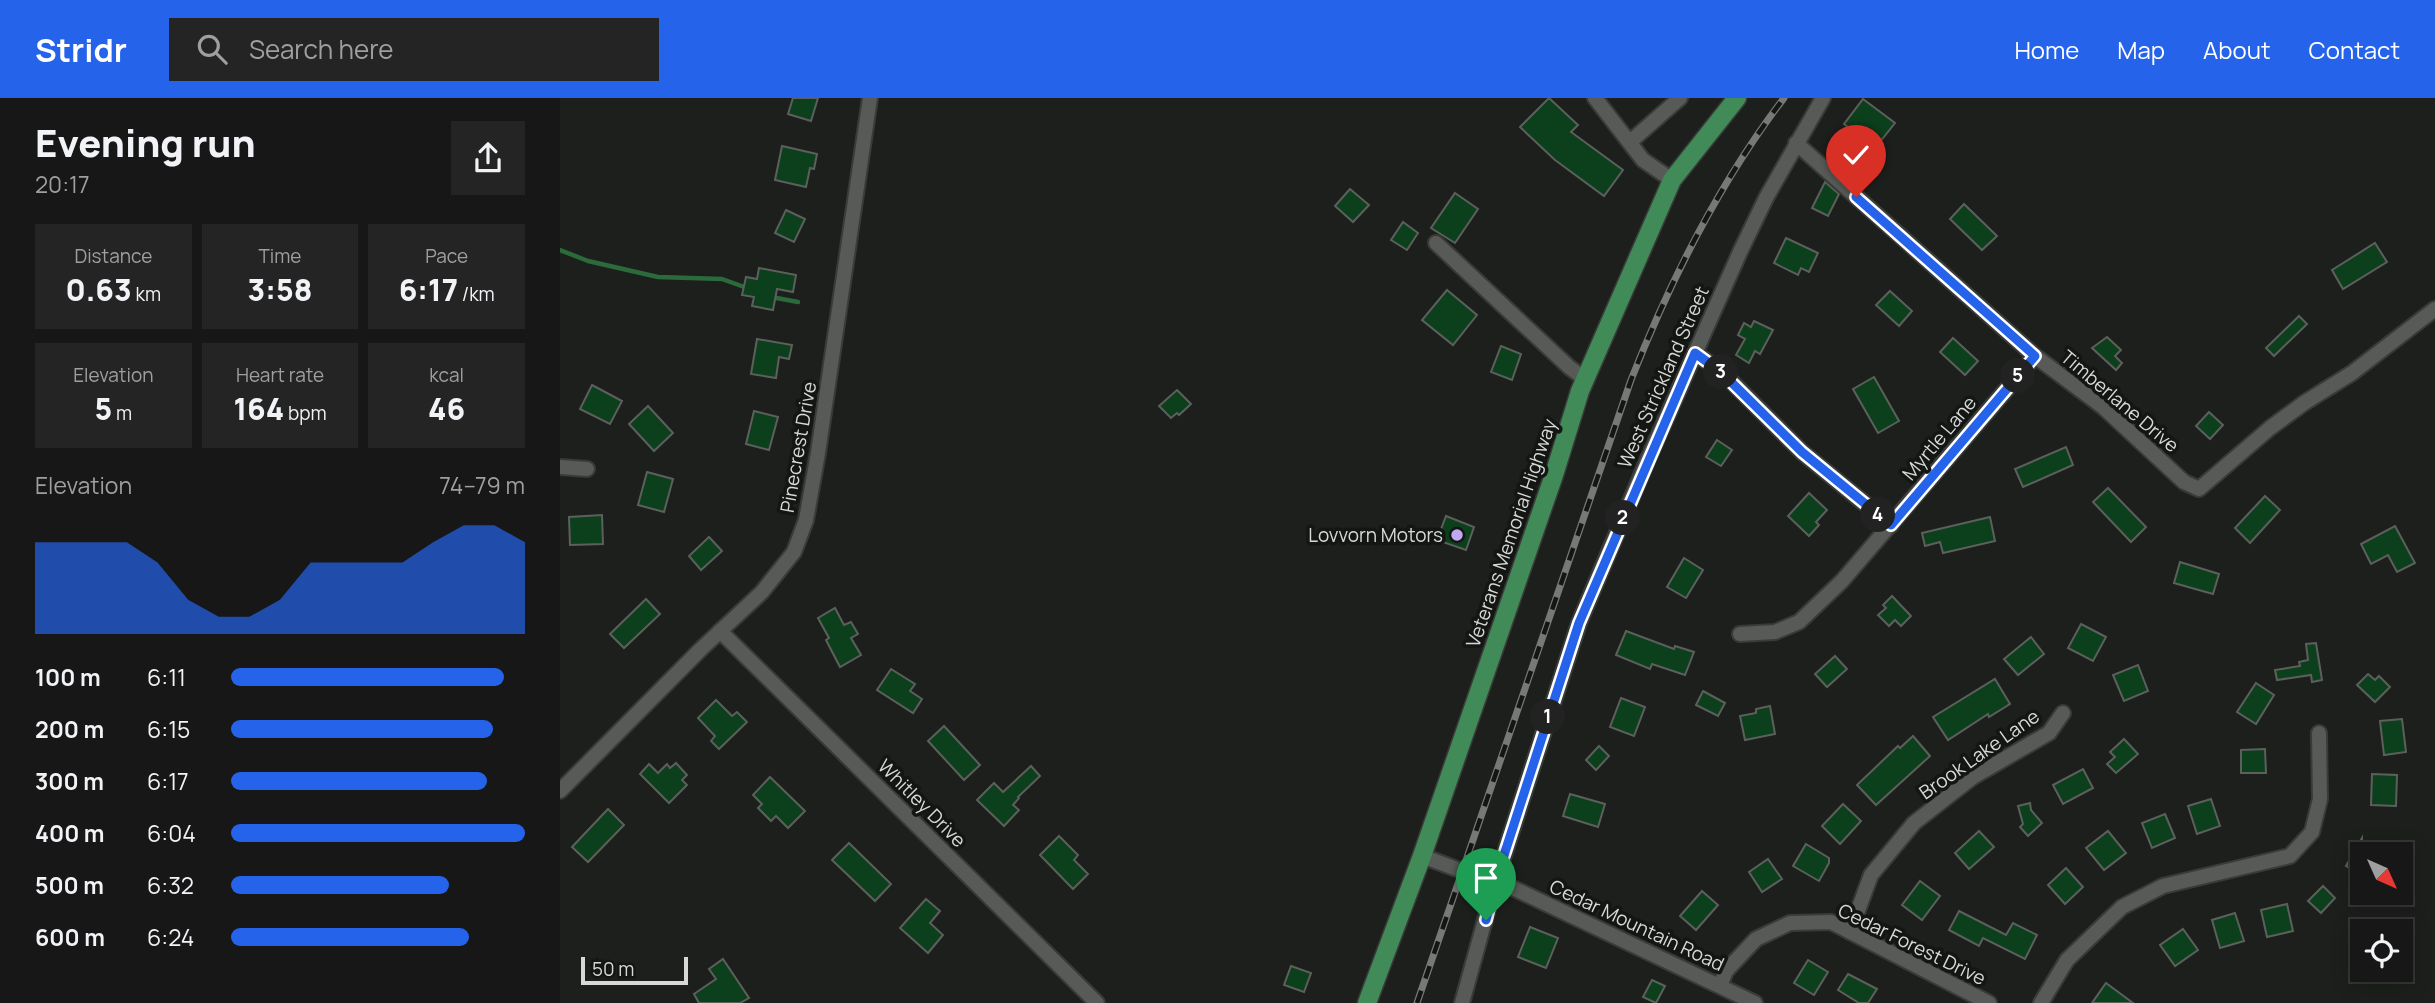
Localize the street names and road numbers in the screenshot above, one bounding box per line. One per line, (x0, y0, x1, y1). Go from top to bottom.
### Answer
street label: West Strickland Street (1611, 282, 1715, 472)
street label: Timberlane Drive (2055, 344, 2185, 458)
street label: Pinecrest Drive (774, 380, 822, 514)
street label: Myrtle Lane (1896, 390, 1982, 486)
street label: Veterans Memorial Highway (1460, 415, 1562, 651)
street label: Brook Lake Lane (1914, 703, 2044, 805)
street label: Whitley Drive (872, 753, 972, 853)
street label: Cedar Mountain Road (1546, 873, 1728, 977)
street label: Cedar Forest Drive (1834, 897, 1990, 991)

